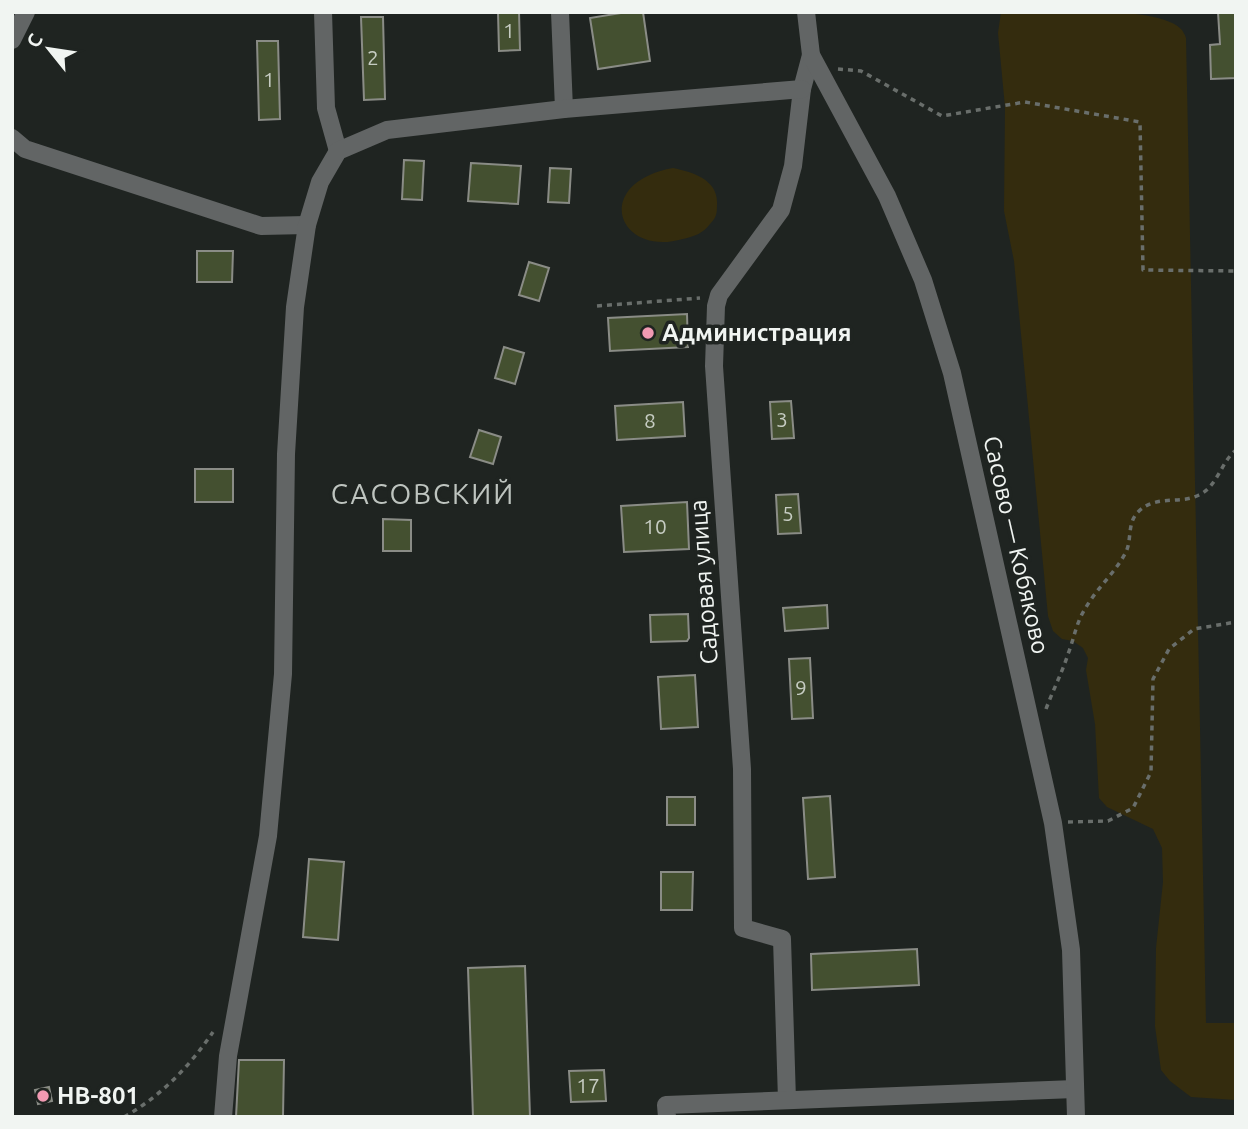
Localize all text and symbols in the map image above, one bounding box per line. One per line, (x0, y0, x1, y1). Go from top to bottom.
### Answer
north arrow (14, 14, 84, 84)
house number: 1 (503, 18, 515, 42)
text: С (22, 30, 47, 51)
house number: 2 (367, 45, 379, 69)
house number: 1 (263, 67, 275, 91)
place label: Администрация (662, 319, 851, 346)
marker: Администрация (640, 325, 656, 341)
house number: 3 (776, 407, 788, 431)
house number: 8 (644, 408, 656, 432)
street label: Сасово — Кобяково (978, 433, 1055, 657)
district label: САСОВСКИЙ (331, 478, 515, 509)
street label: Садовая улица (684, 499, 723, 665)
house number: 5 (782, 501, 794, 525)
house number: 10 (643, 514, 667, 538)
house number: 9 (795, 675, 807, 699)
house number: 17 (576, 1073, 600, 1097)
place label: НВ-801 (57, 1082, 139, 1109)
marker: НВ-801 (35, 1088, 51, 1104)

